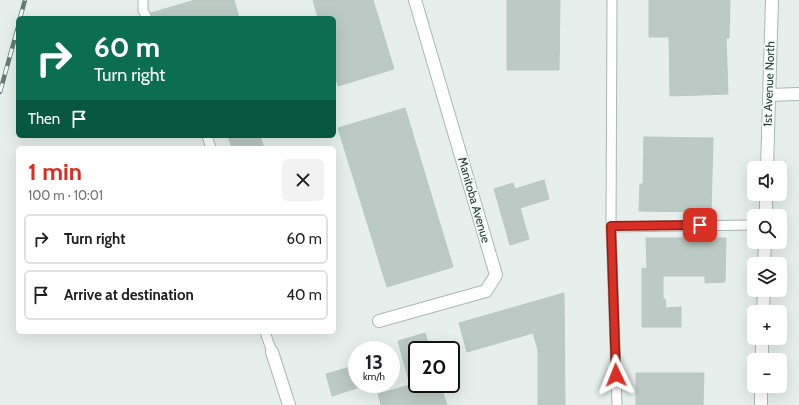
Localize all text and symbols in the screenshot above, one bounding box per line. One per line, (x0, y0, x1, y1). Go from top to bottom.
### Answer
text: 60 m (94, 30, 160, 64)
icon: right (28, 32, 80, 84)
street label: 1st Avenue North (760, 41, 777, 127)
text: Turn right (94, 64, 165, 86)
icon: arrive (68, 108, 90, 130)
text: Then (28, 110, 60, 128)
street label: Manitoba Avenue (455, 155, 494, 244)
text: 1 min (28, 157, 82, 186)
button: close (282, 159, 324, 201)
map controls (747, 161, 787, 393)
button: sound (747, 161, 787, 201)
text: 100 m · 10:01 (28, 187, 103, 203)
pin (683, 208, 717, 242)
button: search (747, 209, 787, 249)
icon: arrive (689, 214, 711, 236)
icon: right (30, 228, 52, 250)
text: Turn right (64, 230, 125, 248)
text: 60 m (286, 230, 322, 248)
button: layers (747, 257, 787, 297)
icon: arrive (30, 284, 52, 306)
text: Arrive at destination (64, 286, 194, 304)
text: 40 m (286, 286, 322, 304)
button: + (747, 305, 787, 345)
speed limit sign: 20 (408, 341, 460, 393)
text: 13 (365, 350, 383, 374)
button: − (747, 353, 787, 393)
position arrow (595, 354, 637, 396)
text: km/h (363, 370, 385, 383)

